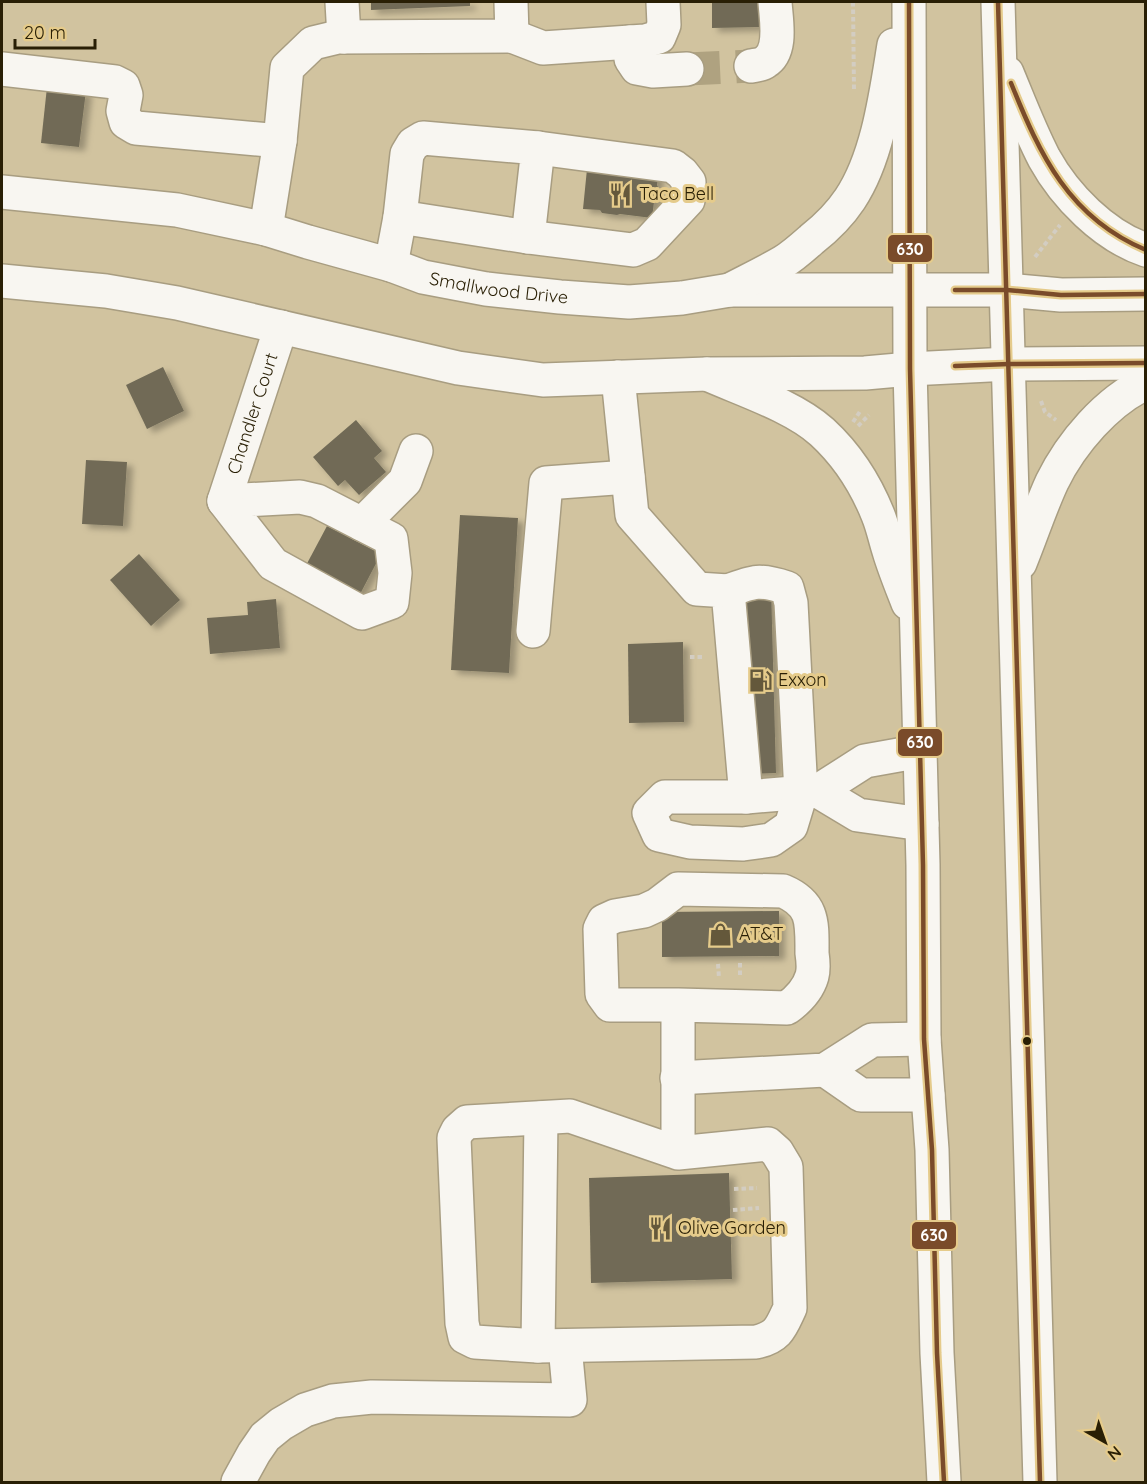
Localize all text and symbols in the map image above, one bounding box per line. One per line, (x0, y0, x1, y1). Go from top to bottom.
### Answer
scale bar (15, 12, 94, 50)
text: 20 m (24, 21, 66, 44)
restaurant icon: Taco Bell (608, 181, 634, 207)
place label: Taco Bell (639, 182, 714, 205)
line badge: 630 (887, 234, 933, 263)
text: 630 (896, 239, 924, 259)
street label: Smallwood Drive (428, 266, 569, 309)
street label: Chandler Court (222, 350, 283, 477)
fuel station icon: Exxon (747, 667, 773, 693)
place label: Exxon (778, 668, 827, 691)
line badge: 630 (897, 728, 943, 757)
text: 630 (906, 732, 934, 752)
shop icon: AT&T (708, 921, 734, 947)
place label: AT&T (739, 922, 784, 945)
unlabelled marker (1021, 1035, 1033, 1047)
restaurant icon: Olive Garden (647, 1215, 673, 1241)
place label: Olive Garden (678, 1216, 786, 1239)
line badge: 630 (911, 1221, 957, 1250)
text: 630 (920, 1225, 948, 1245)
north arrow (1075, 1412, 1135, 1472)
text: N (1104, 1442, 1126, 1465)

